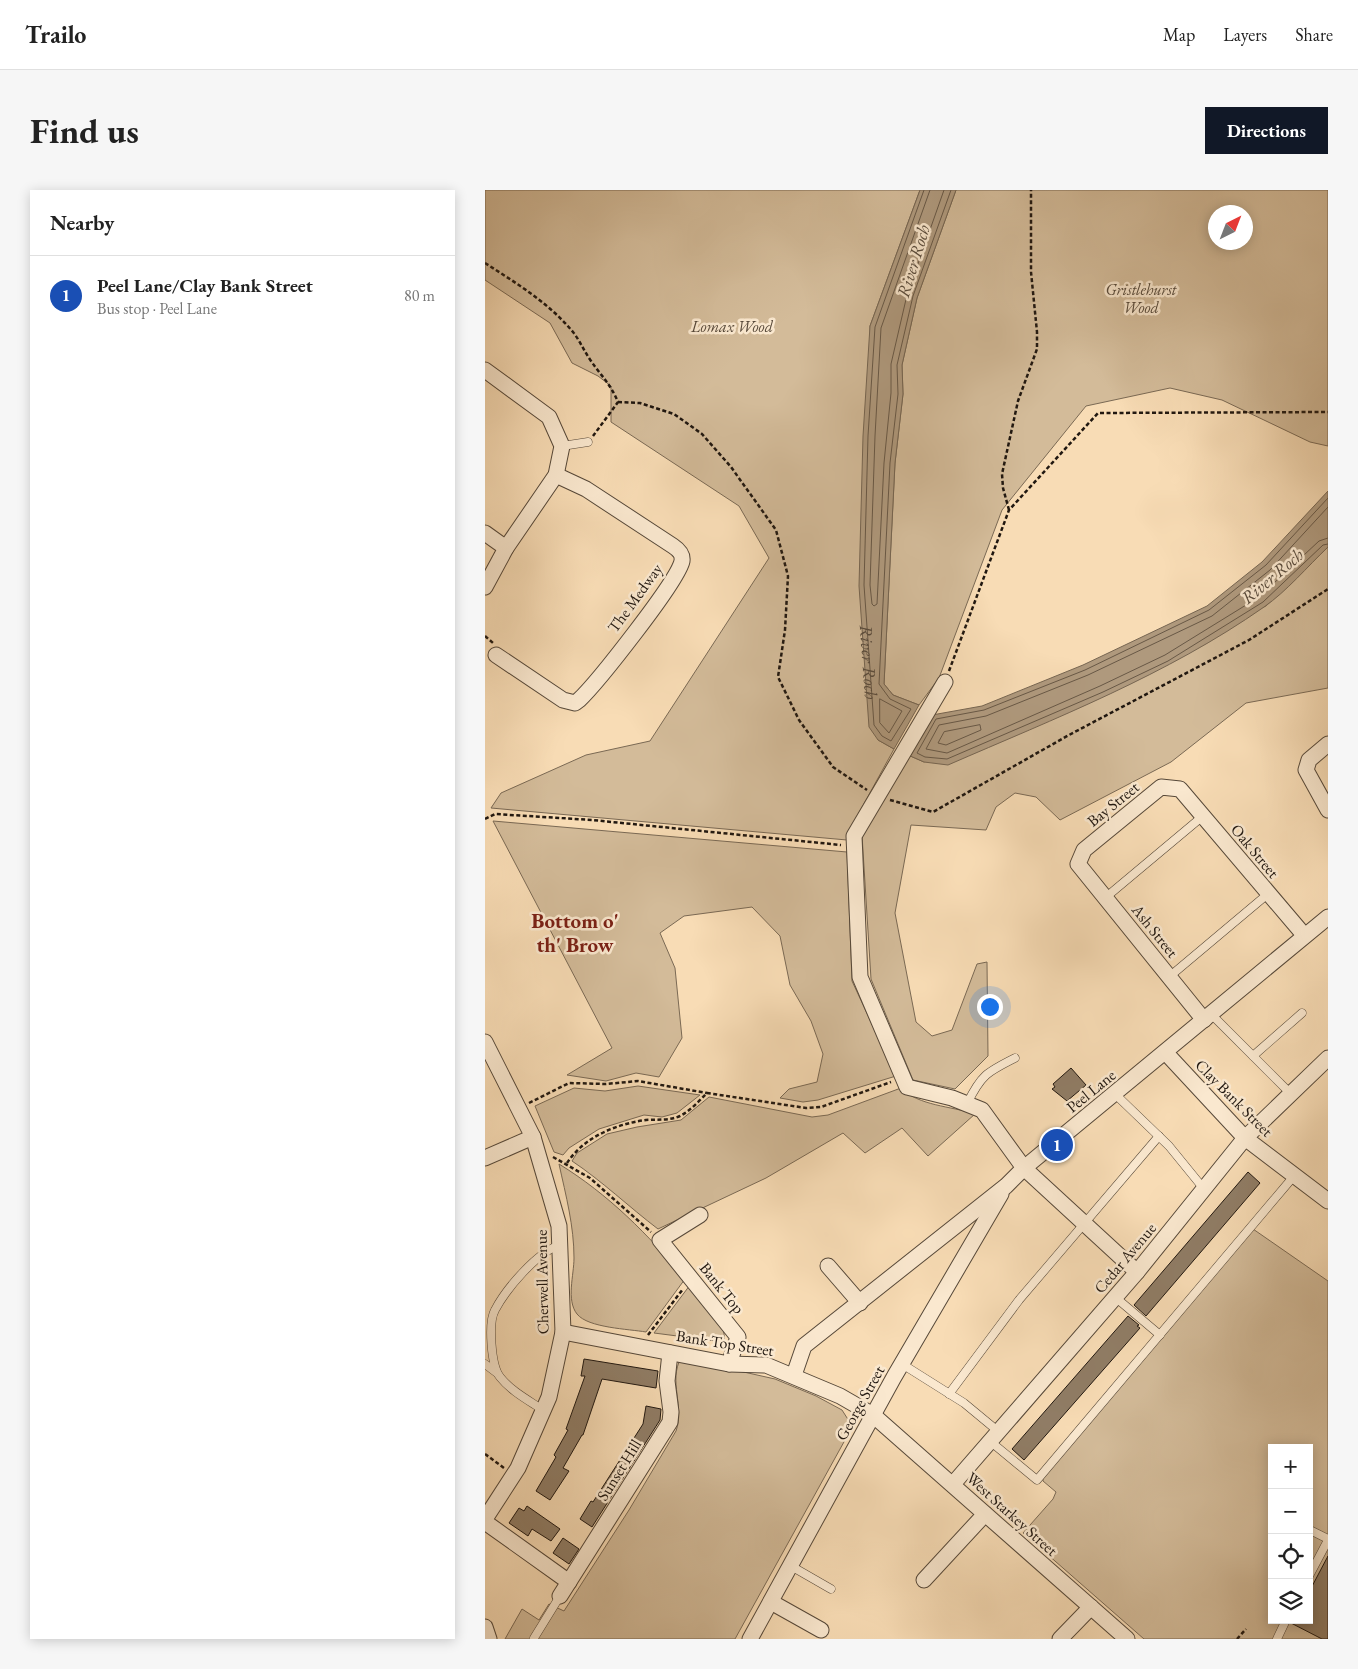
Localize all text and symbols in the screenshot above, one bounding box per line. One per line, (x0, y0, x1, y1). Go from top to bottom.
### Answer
text: Trailo (25, 19, 86, 50)
text: Map (1163, 23, 1195, 46)
text: Layers (1223, 23, 1267, 46)
text: Share (1295, 23, 1333, 46)
button: Directions (1205, 107, 1328, 154)
text: Find us (30, 108, 139, 153)
north arrow (1208, 205, 1253, 250)
text: Nearby (50, 209, 114, 236)
water label: River Roch (891, 222, 935, 300)
text: Peel Lane/Clay Bank Street (97, 273, 313, 298)
park label: Gristlehurst Wood (1105, 279, 1178, 318)
text: 1 (62, 285, 70, 306)
text: 80 m (404, 285, 435, 306)
text: Bus stop · Peel Lane (97, 298, 217, 319)
park label: Lomax Wood (690, 316, 774, 337)
water label: River Roch (1236, 543, 1308, 609)
street label: The Medway (603, 558, 668, 637)
water label: River Roch (855, 624, 884, 700)
street label: Bay Street (1083, 777, 1143, 831)
street label: Oak Street (1226, 820, 1284, 882)
street label: Ash Street (1126, 899, 1183, 962)
district label: Bottom o' th' Brow (531, 907, 619, 958)
your location (977, 994, 1003, 1020)
street label: Clay Bank Street (1191, 1055, 1277, 1141)
street label: Peel Lane (1062, 1065, 1120, 1117)
pin: 1 (1041, 1126, 1073, 1164)
street label: Cedar Avenue (1089, 1218, 1161, 1298)
street label: Cherwell Avenue (531, 1229, 553, 1335)
street label: Bank Top (695, 1258, 749, 1318)
street label: Bank Top Street (675, 1325, 775, 1361)
street label: George Street (831, 1362, 889, 1444)
street label: Sunset Hill (592, 1435, 646, 1505)
map controls (1268, 1444, 1313, 1624)
button: + (1268, 1444, 1313, 1489)
street label: West Starkey Street (962, 1467, 1062, 1561)
button: − (1268, 1489, 1313, 1534)
button: locate (1268, 1534, 1313, 1579)
button: layers (1268, 1579, 1313, 1624)

